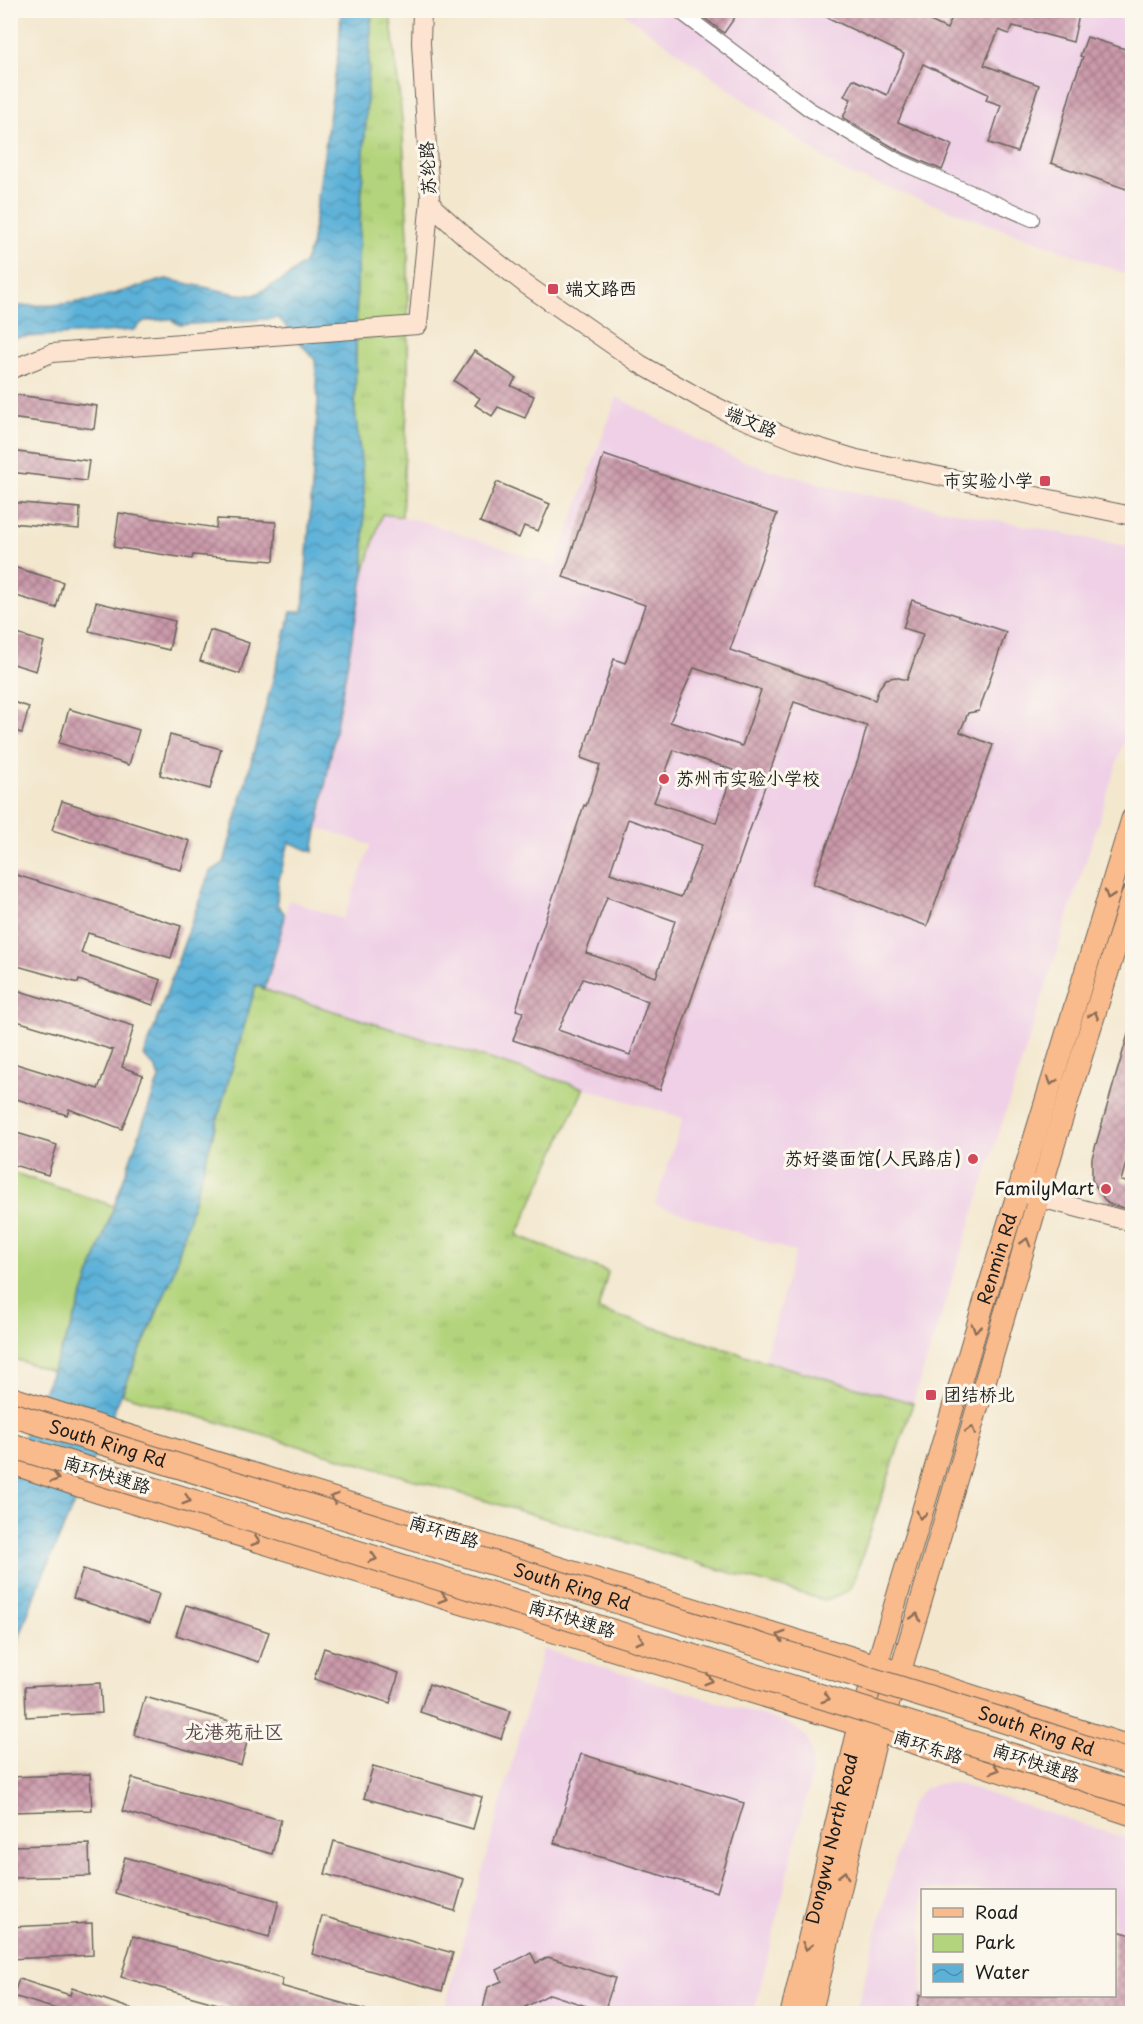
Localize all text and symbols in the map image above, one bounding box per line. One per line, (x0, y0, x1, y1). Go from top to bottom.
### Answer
street label: 苏纶路 (412, 140, 441, 196)
place label: 端文路西 (565, 274, 637, 301)
marker: 端文路西 (546, 282, 560, 296)
street label: 端文路 (721, 398, 782, 444)
place label: 市实验小学 (943, 466, 1033, 493)
marker: 市实验小学 (1038, 474, 1052, 488)
place label: 苏州市实验小学校 (676, 764, 820, 791)
marker: 苏州市实验小学校 (657, 772, 671, 786)
one-way arrow (1104, 889, 1116, 900)
one-way arrow (1087, 1010, 1099, 1021)
one-way arrow (1046, 1075, 1059, 1086)
place label: 苏好婆面馆(人民路店) (785, 1144, 961, 1171)
marker: 苏好婆面馆(人民路店) (966, 1152, 980, 1166)
place label: FamilyMart (995, 1174, 1094, 1201)
marker: FamilyMart (1099, 1182, 1113, 1196)
street label: Renmin Rd (969, 1210, 1023, 1308)
one-way arrow (1019, 1237, 1031, 1248)
one-way arrow (971, 1322, 983, 1333)
place label: 团结桥北 (943, 1380, 1015, 1407)
marker: 团结桥北 (924, 1388, 938, 1402)
street label: South Ring Rd (46, 1412, 170, 1473)
one-way arrow (964, 1425, 976, 1435)
street label: 南环快速路 (60, 1447, 154, 1500)
one-way arrow (49, 1471, 60, 1484)
one-way arrow (181, 1493, 192, 1505)
one-way arrow (329, 1493, 340, 1505)
street label: 南环西路 (406, 1507, 483, 1554)
one-way arrow (916, 1510, 929, 1520)
one-way arrow (250, 1534, 261, 1546)
one-way arrow (367, 1551, 378, 1563)
street label: South Ring Rd (510, 1555, 634, 1617)
one-way arrow (437, 1591, 448, 1603)
street label: 南环快速路 (525, 1591, 619, 1644)
one-way arrow (909, 1612, 921, 1623)
one-way arrow (776, 1631, 787, 1643)
one-way arrow (634, 1633, 645, 1645)
one-way arrow (703, 1673, 714, 1685)
one-way arrow (820, 1691, 831, 1703)
street label: South Ring Rd (975, 1698, 1098, 1762)
district label: 龙港苑社区 (184, 1716, 284, 1746)
street label: 南环东路 (890, 1722, 967, 1770)
street label: 南环快速路 (989, 1735, 1083, 1788)
street label: Dongwu North Road (798, 1750, 864, 1927)
one-way arrow (989, 1762, 1000, 1775)
one-way arrow (836, 1870, 849, 1880)
legend (921, 1889, 1116, 1997)
text: Road (975, 1898, 1019, 1925)
text: Park (975, 1928, 1015, 1955)
one-way arrow (801, 1941, 814, 1951)
text: Water (975, 1958, 1030, 1985)

